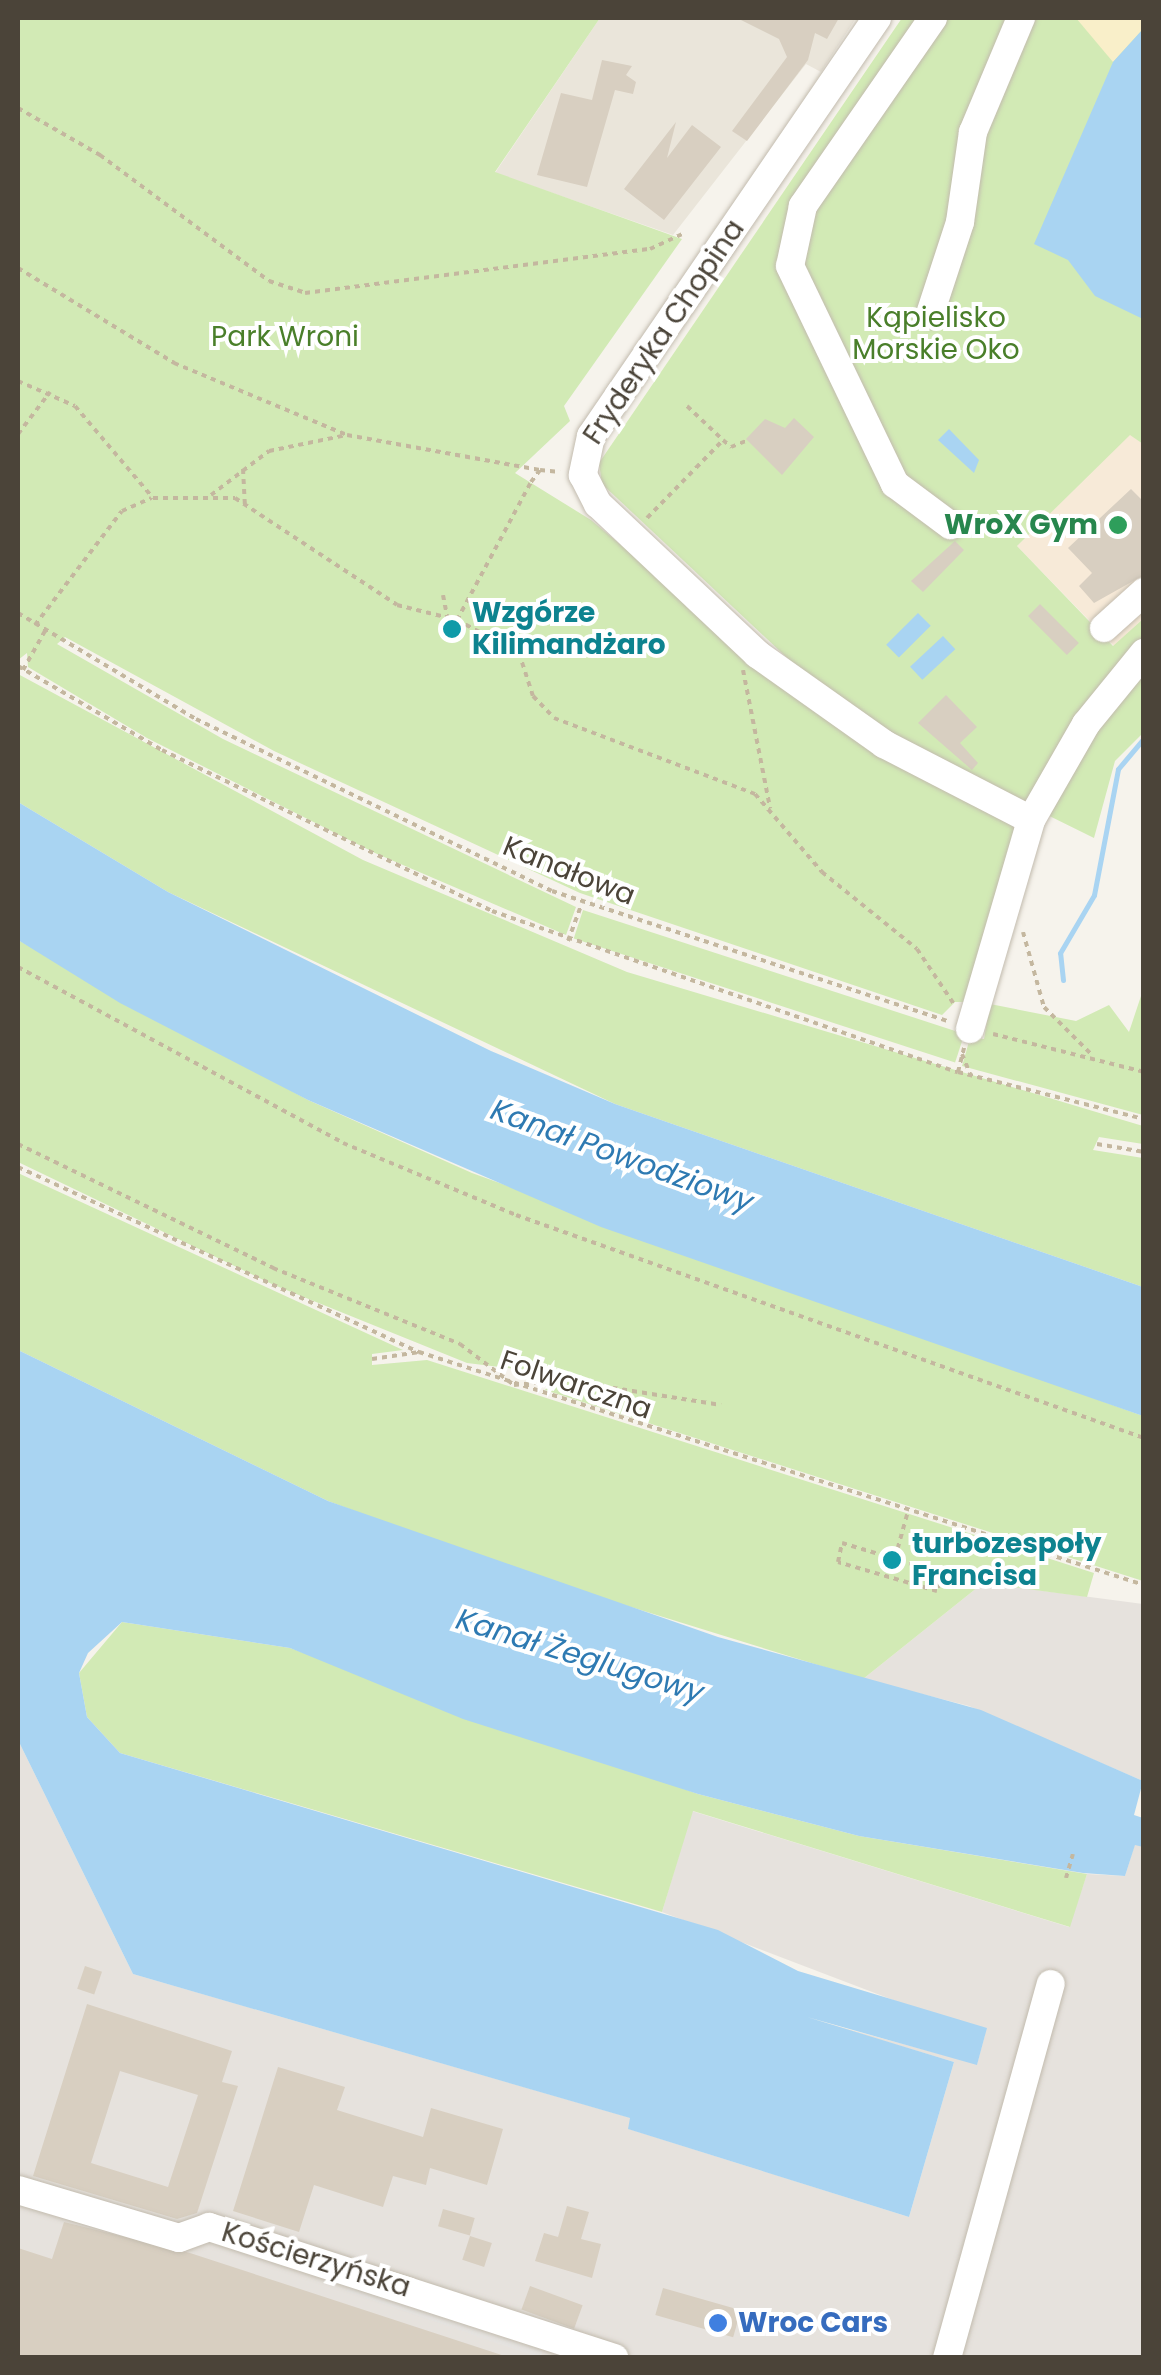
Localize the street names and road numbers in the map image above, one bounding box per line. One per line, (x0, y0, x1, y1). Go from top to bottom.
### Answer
street label: Fryderyka Chopina (576, 213, 752, 451)
street label: Kanałowa (498, 829, 640, 913)
street label: Folwarczna (496, 1343, 656, 1427)
street label: Kościerzyńska (218, 2215, 414, 2305)

